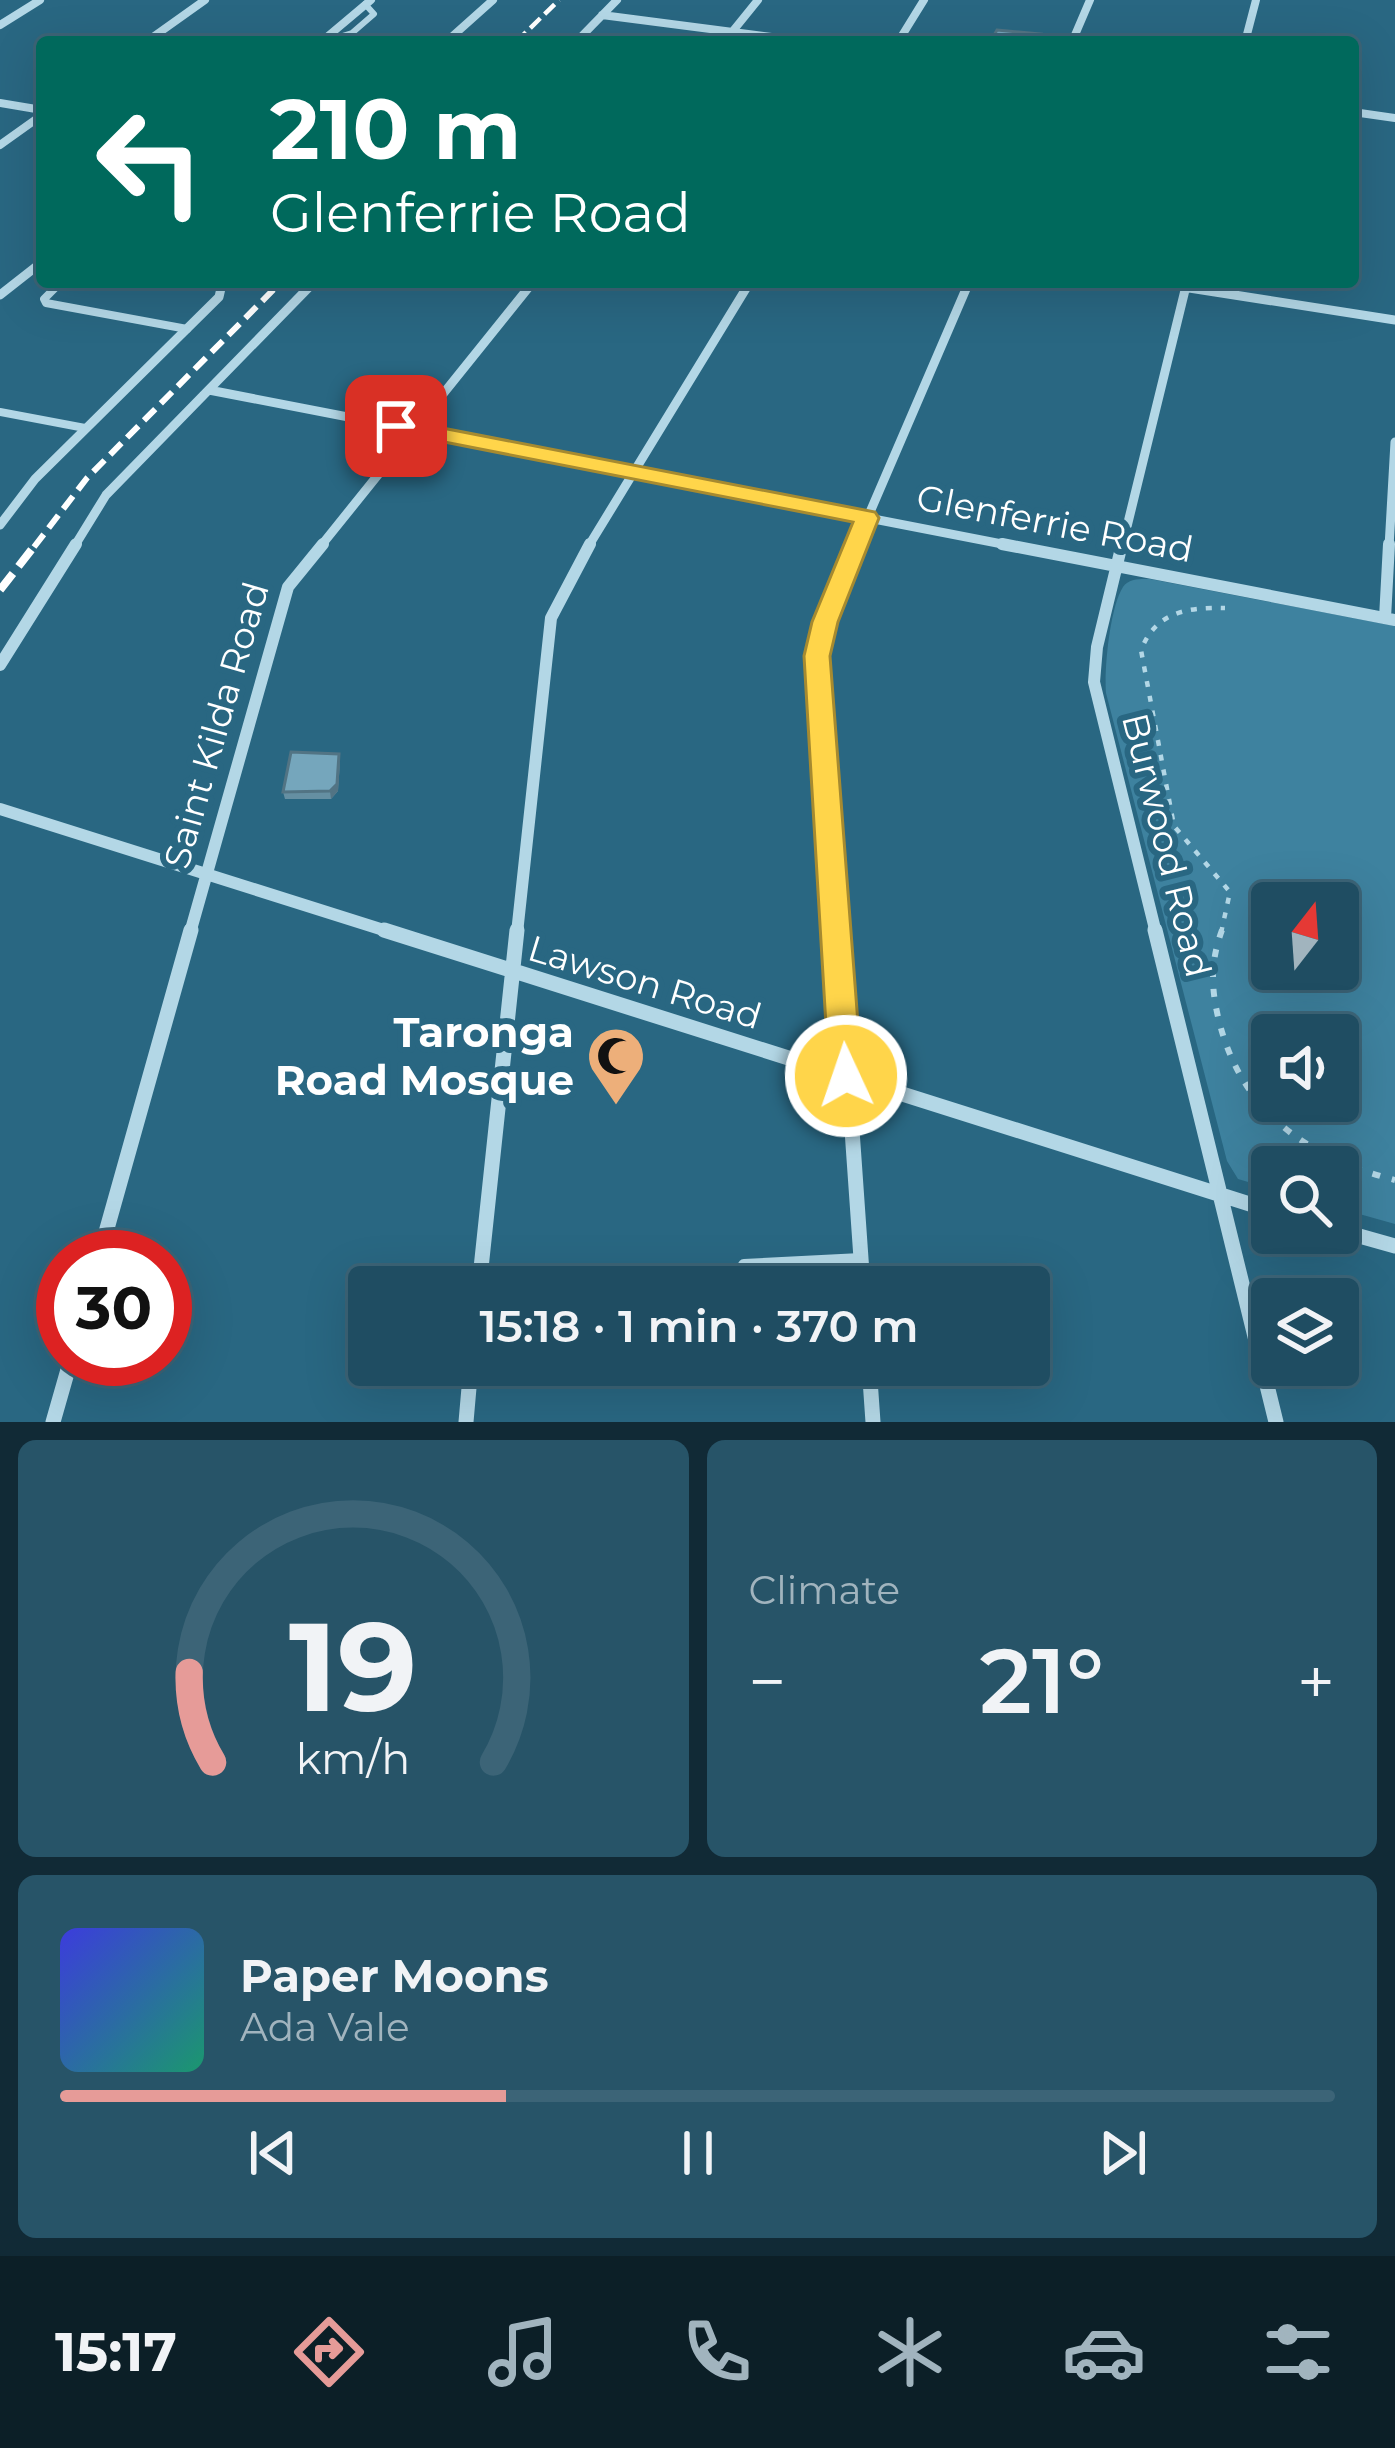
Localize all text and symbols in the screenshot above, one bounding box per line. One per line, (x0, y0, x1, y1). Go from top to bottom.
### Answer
text: 210 m (270, 78, 521, 180)
icon: left (72, 84, 228, 240)
text: Glenferrie Road (270, 180, 691, 246)
pin (345, 375, 447, 477)
icon: arrive (363, 393, 429, 459)
street label: Glenferrie Road (913, 475, 1197, 571)
street label: Saint Kilda Road (154, 577, 278, 873)
street label: Burwood Road (1113, 708, 1221, 982)
north arrow (1251, 882, 1359, 990)
map controls (1251, 882, 1359, 1386)
street label: Lawson Road (523, 926, 767, 1038)
place label: Taronga Road Mosque (275, 1006, 574, 1106)
position arrow (783, 1013, 909, 1139)
button: sound (1251, 1014, 1359, 1122)
mosque icon: Taronga Road Mosque (585, 1025, 647, 1107)
button: search (1251, 1146, 1359, 1254)
speed limit sign: 30 (36, 1230, 192, 1386)
button: layers (1251, 1278, 1359, 1386)
text: 15:18 · 1 min · 370 m (479, 1298, 919, 1353)
text: Climate (749, 1566, 900, 1614)
text: 19 (289, 1590, 417, 1742)
text: 21° (980, 1626, 1104, 1736)
text: − (749, 1641, 786, 1722)
text: + (1297, 1641, 1335, 1722)
text: km/h (296, 1731, 410, 1784)
text: Paper Moons (240, 1948, 549, 2003)
text: Ada Vale (240, 2003, 410, 2051)
icon: previous (240, 2120, 306, 2186)
icon: pause (665, 2120, 731, 2186)
icon: next (1090, 2120, 1156, 2186)
icon: directions (287, 2310, 371, 2394)
icon: music (481, 2310, 565, 2394)
icon: phone (675, 2310, 759, 2394)
icon: climate (868, 2310, 952, 2394)
icon: car (1062, 2310, 1146, 2394)
icon: filters (1256, 2310, 1340, 2394)
text: 15:17 (55, 2319, 177, 2385)

